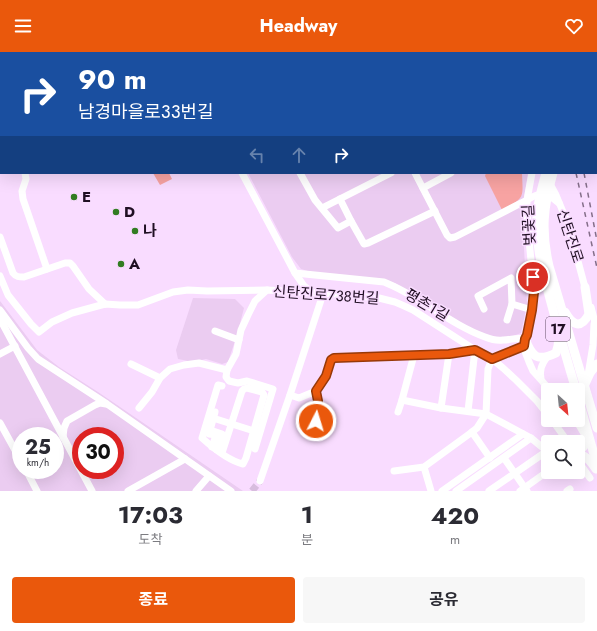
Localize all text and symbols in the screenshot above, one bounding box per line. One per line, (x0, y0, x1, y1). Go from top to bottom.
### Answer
text: Headway (260, 13, 337, 39)
icon: menu (12, 15, 34, 37)
icon: heart (563, 15, 585, 37)
text: 90 m (78, 59, 147, 100)
icon: right (12, 68, 64, 120)
text: 남경마을로33번길 (78, 99, 214, 125)
icon: left (246, 144, 268, 166)
icon: ahead (288, 144, 310, 166)
icon: right (330, 144, 352, 166)
place label: E (82, 186, 91, 208)
marker: E (69, 192, 79, 202)
place label: D (124, 201, 135, 223)
street label: 벚꽃길 (517, 204, 541, 246)
street label: 신탄진로 (551, 206, 589, 266)
marker: D (111, 207, 121, 217)
place label: 나 (143, 220, 157, 242)
marker: 나 (130, 226, 140, 236)
place label: A (128, 253, 141, 275)
marker: A (116, 259, 126, 269)
pin (516, 260, 550, 294)
icon: arrive (522, 266, 544, 288)
street label: 신탄진로738번길 (272, 280, 380, 310)
street label: 평촌1길 (401, 283, 453, 327)
road number: 17 (546, 317, 570, 341)
north arrow (541, 383, 585, 427)
map controls (541, 383, 585, 479)
position arrow (295, 400, 337, 442)
speed limit sign: 30 (72, 427, 124, 479)
text: 25 (25, 433, 51, 462)
button: search (541, 435, 585, 479)
text: km/h (27, 455, 49, 470)
text: 17:03 (118, 497, 183, 532)
text: 1 (301, 497, 313, 532)
text: 420 (431, 498, 479, 533)
text: 도착 (138, 530, 162, 549)
text: 분 (301, 530, 313, 549)
text: m (450, 530, 460, 549)
button: 종료 (12, 577, 295, 623)
button: 공유 (303, 577, 585, 623)

